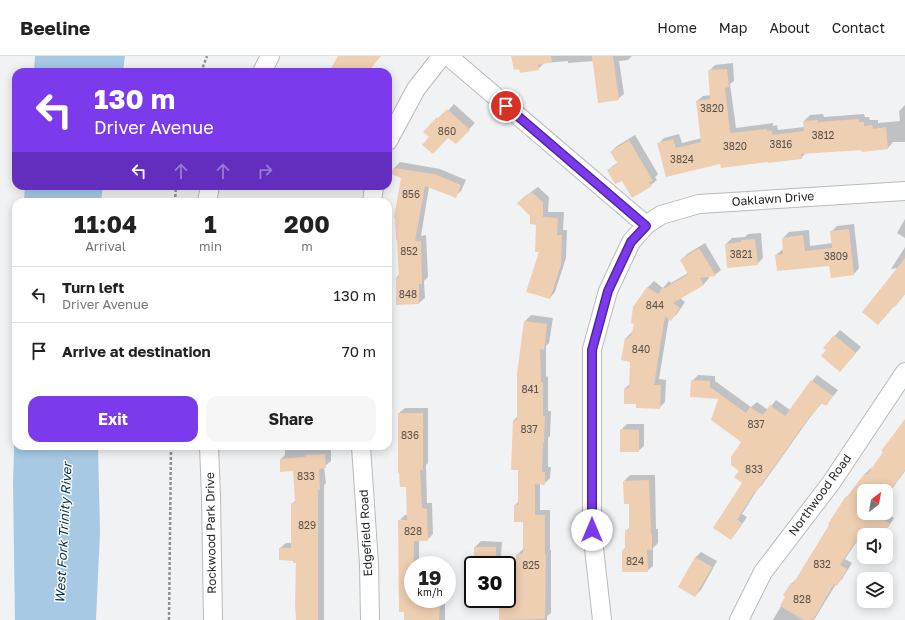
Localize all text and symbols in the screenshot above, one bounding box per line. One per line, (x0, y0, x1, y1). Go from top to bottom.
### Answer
text: Beeline (20, 16, 90, 39)
text: Home (657, 19, 697, 36)
text: Map (719, 19, 747, 36)
text: About (769, 19, 810, 36)
text: Contact (832, 19, 885, 36)
text: 130 m (94, 82, 175, 115)
icon: left (28, 84, 80, 136)
pin (489, 89, 523, 123)
icon: arrive (495, 95, 517, 117)
house number: 3820 (700, 102, 724, 114)
text: Driver Avenue (94, 116, 214, 138)
house number: 860 (438, 125, 456, 137)
house number: 3812 (812, 129, 834, 141)
house number: 3816 (770, 138, 792, 150)
house number: 3820 (723, 140, 747, 152)
house number: 3824 (670, 153, 694, 165)
icon: left (128, 160, 150, 182)
icon: ahead (170, 160, 192, 182)
icon: ahead (212, 160, 234, 182)
icon: right (254, 160, 276, 182)
house number: 856 (402, 188, 420, 200)
street label: Oaklawn Drive (731, 188, 815, 209)
text: 11:04 (74, 209, 137, 238)
text: 1 (204, 209, 217, 238)
text: 200 (284, 209, 330, 238)
text: Arrival (85, 238, 126, 254)
text: min (199, 238, 222, 254)
text: m (301, 238, 313, 254)
house number: 852 (400, 245, 418, 257)
house number: 3821 (730, 248, 752, 260)
house number: 3809 (824, 250, 848, 262)
text: Turn left (62, 278, 124, 296)
icon: left (28, 284, 50, 306)
text: 130 m (334, 286, 376, 304)
house number: 848 (399, 288, 417, 300)
text: Driver Avenue (62, 296, 148, 312)
house number: 844 (646, 299, 664, 311)
icon: arrive (28, 340, 50, 362)
text: Arrive at destination (62, 342, 211, 360)
text: 70 m (342, 342, 376, 360)
house number: 840 (632, 343, 650, 355)
house number: 841 (521, 383, 539, 395)
button: Exit (28, 396, 198, 442)
button: Share (206, 396, 376, 442)
house number: 837 (747, 418, 765, 430)
house number: 837 (520, 423, 538, 435)
house number: 836 (401, 429, 419, 441)
street label: Northwood Road (785, 451, 854, 538)
water label: West Fork Trinity River (51, 460, 75, 604)
house number: 833 (745, 463, 763, 475)
house number: 833 (297, 470, 315, 482)
street label: Rockwood Park Drive (202, 472, 219, 594)
north arrow (857, 484, 893, 520)
map controls (857, 484, 893, 608)
street label: Edgefield Road (356, 489, 375, 577)
position arrow (571, 509, 613, 551)
house number: 829 (298, 519, 316, 531)
house number: 828 (404, 525, 422, 537)
button: sound (857, 528, 893, 564)
house number: 824 (626, 555, 644, 567)
speed limit sign: 30 (464, 556, 516, 608)
house number: 832 (813, 558, 831, 570)
house number: 825 (522, 559, 540, 571)
text: 19 (418, 565, 441, 589)
button: layers (857, 572, 893, 608)
text: km/h (417, 586, 443, 598)
house number: 828 (793, 593, 811, 605)

